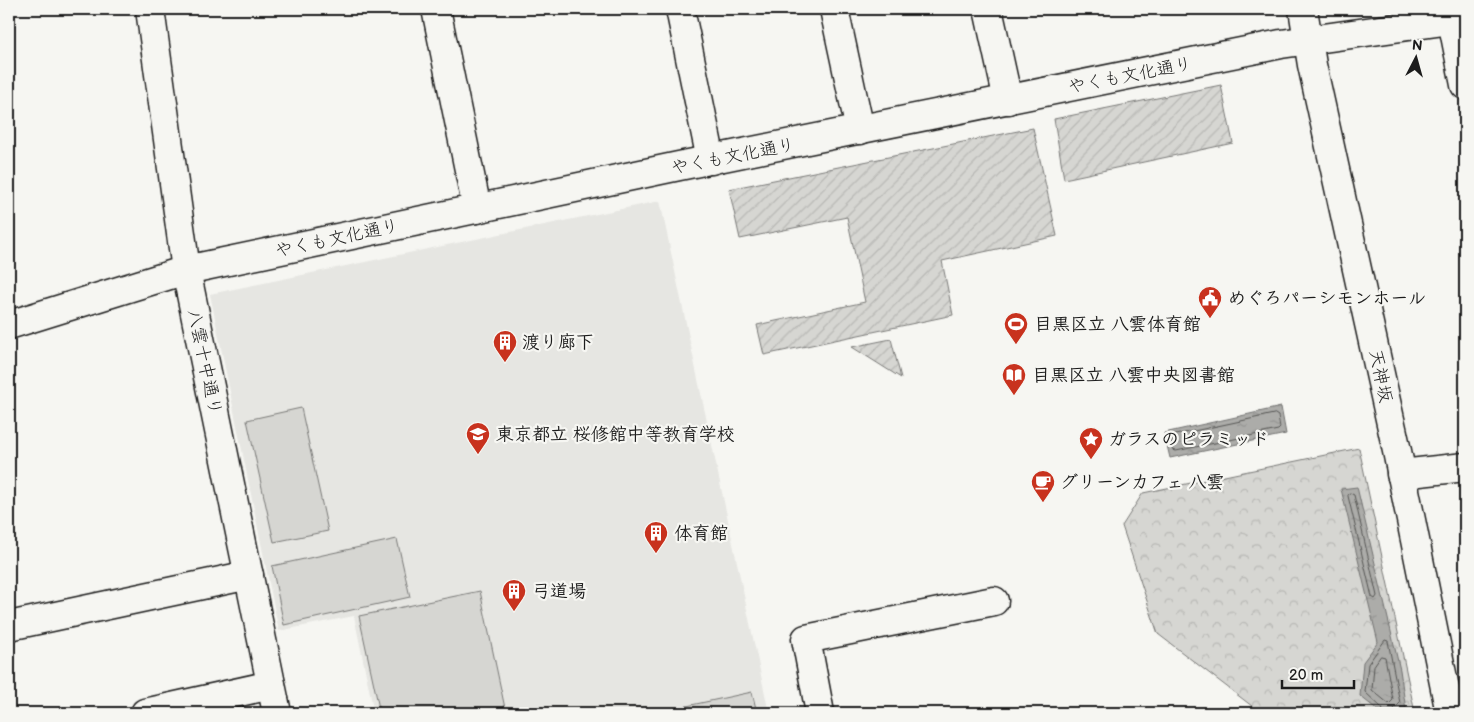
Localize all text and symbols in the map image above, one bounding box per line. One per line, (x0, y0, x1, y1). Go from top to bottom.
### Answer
north arrow (1392, 32, 1442, 82)
text: N (1411, 37, 1423, 55)
street label: やくも文化通り (1066, 53, 1194, 98)
street label: やくも文化通り (669, 134, 797, 179)
street label: やくも文化通り (273, 215, 401, 262)
public building icon: めぐろパーシモンホール (1197, 285, 1223, 319)
place label: めぐろパーシモンホール (1228, 288, 1426, 309)
street label: 八雲十中通り (183, 307, 226, 417)
sports icon: 目黒区立 八雲体育館 (1003, 311, 1029, 345)
place label: 目黒区立 八雲体育館 (1034, 314, 1201, 335)
building icon: 渡り廊下 (492, 329, 518, 363)
place label: 渡り廊下 (522, 332, 594, 353)
street label: 天神坂 (1365, 348, 1396, 405)
library icon: 目黒区立 八雲中央図書館 (1001, 362, 1027, 396)
place label: 目黒区立 八雲中央図書館 (1032, 365, 1235, 386)
school or university icon: 東京都立 桜修館中等教育学校 (465, 421, 491, 455)
place label: 東京都立 桜修館中等教育学校 (496, 424, 735, 445)
place icon: ガラスのピラミッド (1078, 426, 1104, 460)
place label: ガラスのピラミッド (1108, 429, 1269, 450)
cafe icon: グリーンカフェ 八雲 (1030, 469, 1056, 503)
place label: グリーンカフェ 八雲 (1060, 472, 1224, 493)
building icon: 体育館 (643, 520, 669, 554)
place label: 体育館 (674, 523, 728, 544)
building icon: 弓道場 (501, 578, 527, 612)
place label: 弓道場 (532, 581, 586, 602)
scale bar (1282, 657, 1354, 689)
text: 20 m (1289, 666, 1323, 685)

